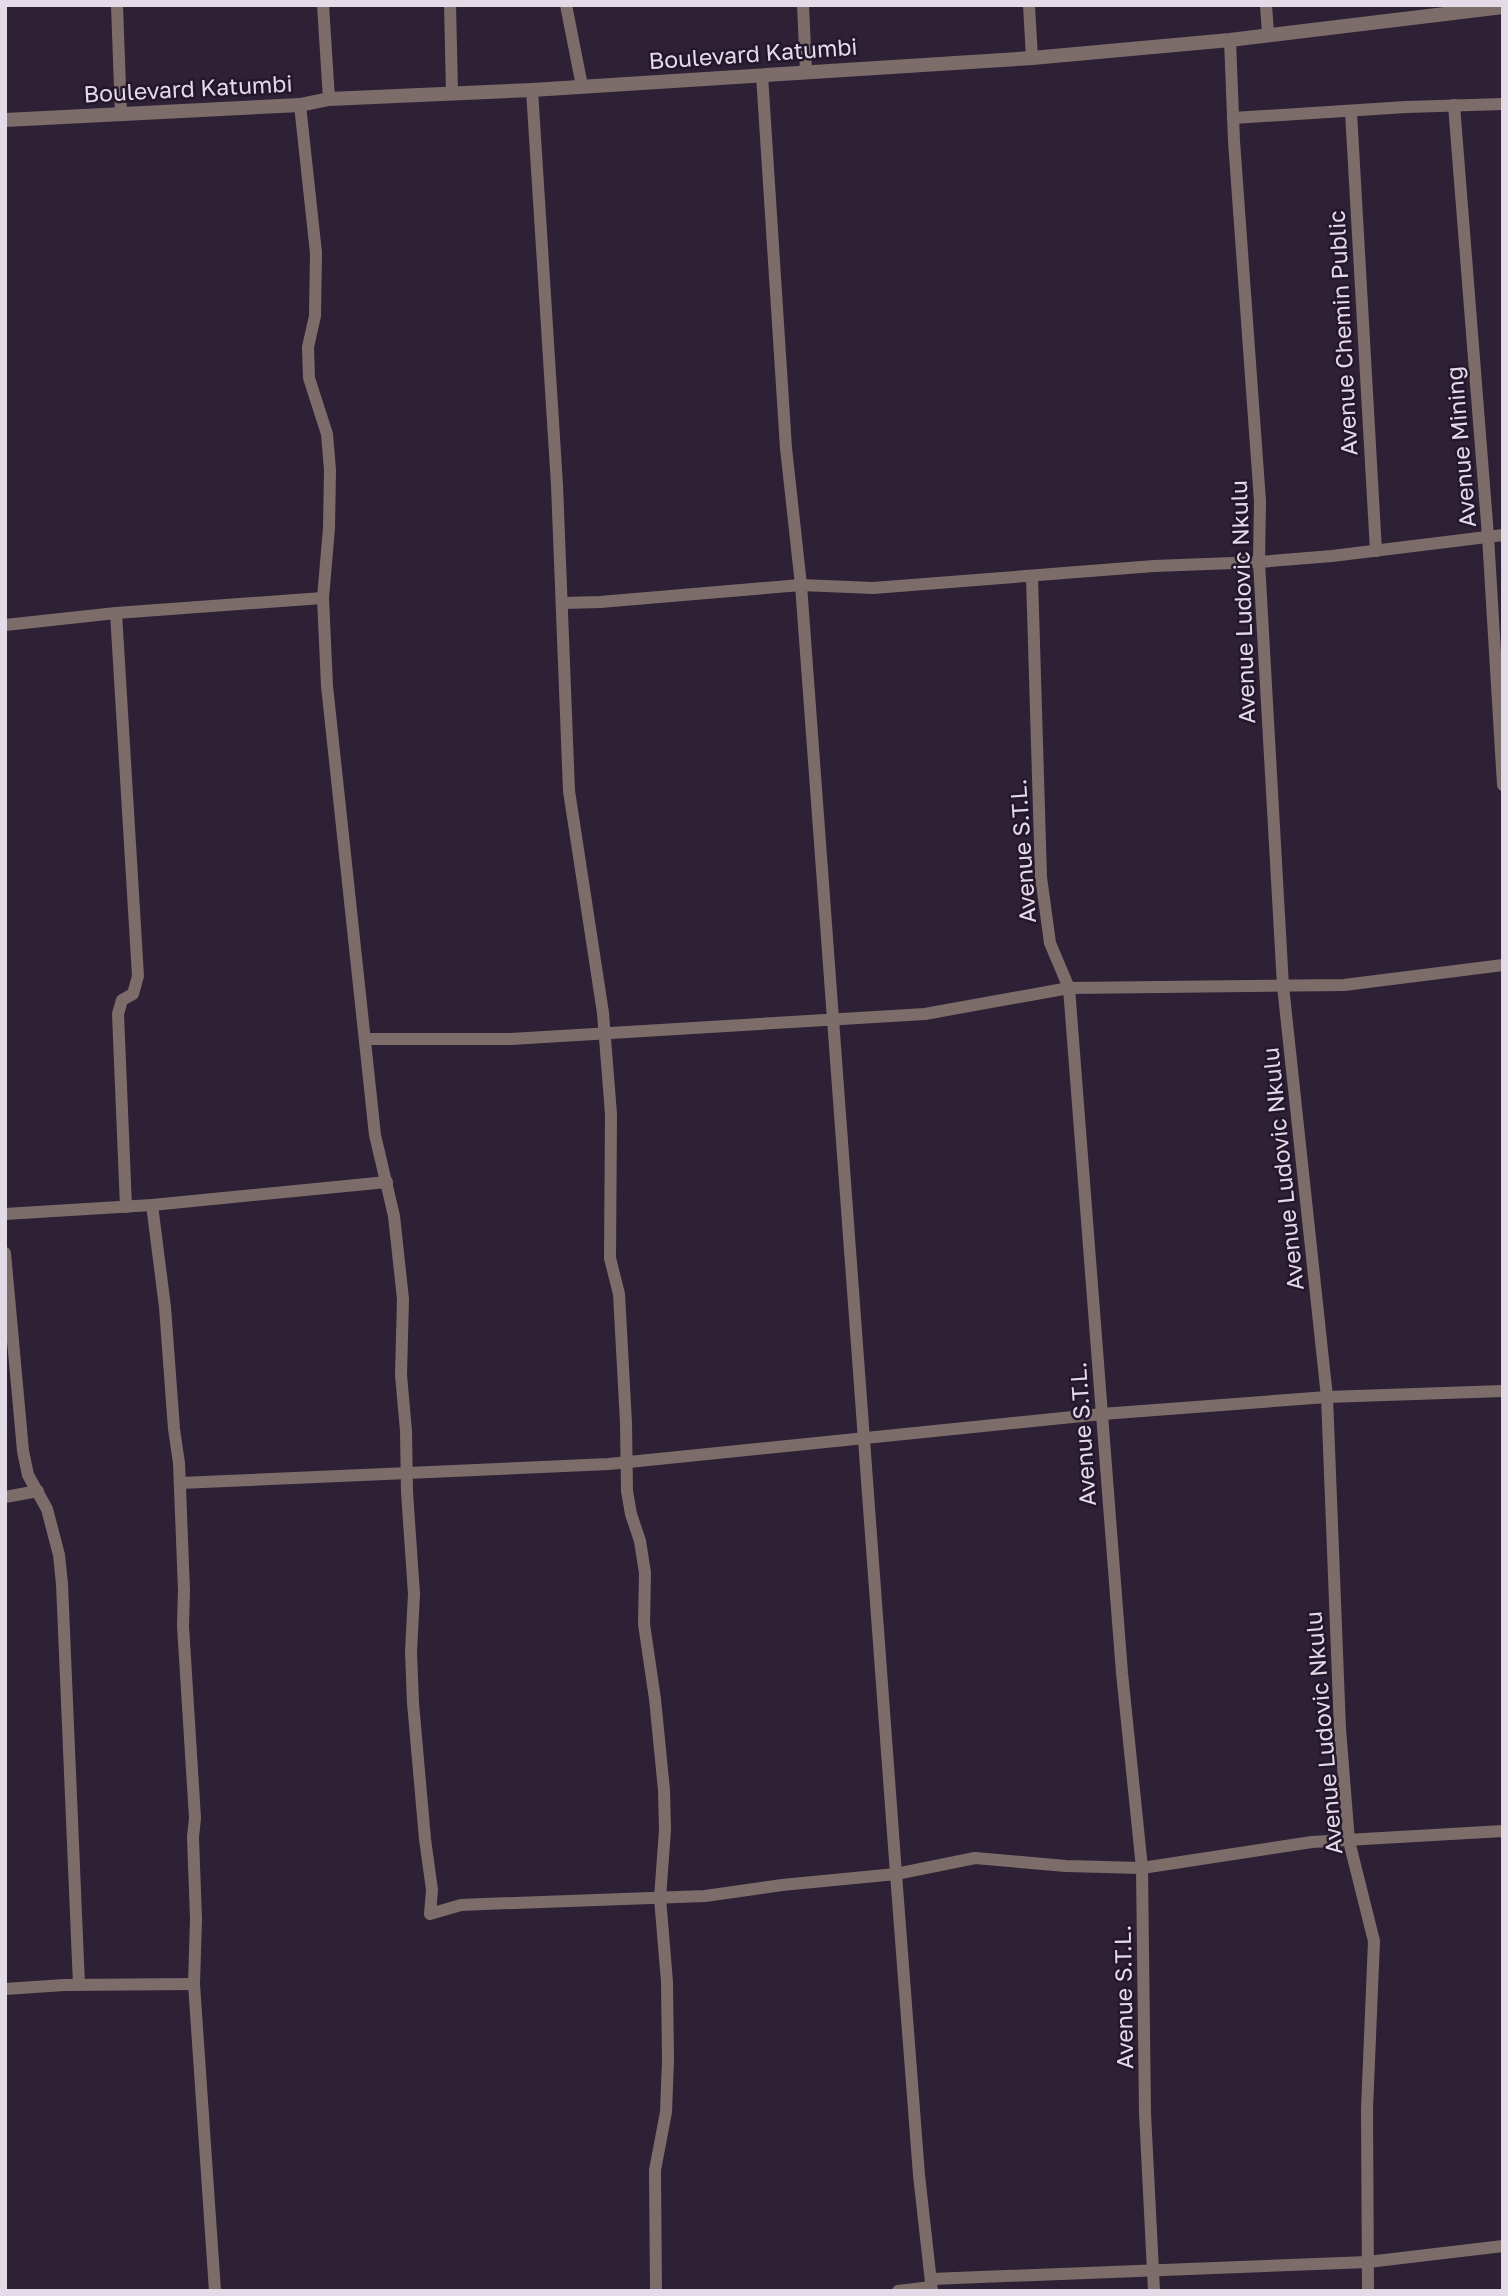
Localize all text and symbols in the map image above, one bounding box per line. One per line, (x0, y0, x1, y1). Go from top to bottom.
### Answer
street label: Boulevard Katumbi (648, 32, 858, 74)
street label: Boulevard Katumbi (83, 69, 293, 107)
street label: Avenue Chemin Public (1322, 210, 1362, 456)
street label: Avenue Mining (1439, 365, 1481, 529)
street label: Avenue Ludovic Nkulu (1224, 480, 1260, 724)
street label: Avenue S.T.L. (1003, 778, 1041, 924)
street label: Avenue Ludovic Nkulu (1255, 1046, 1309, 1292)
street label: Avenue S.T.L. (1063, 1361, 1101, 1507)
street label: Avenue Ludovic Nkulu (1298, 1610, 1348, 1856)
street label: Avenue S.T.L. (1108, 1925, 1138, 2069)

